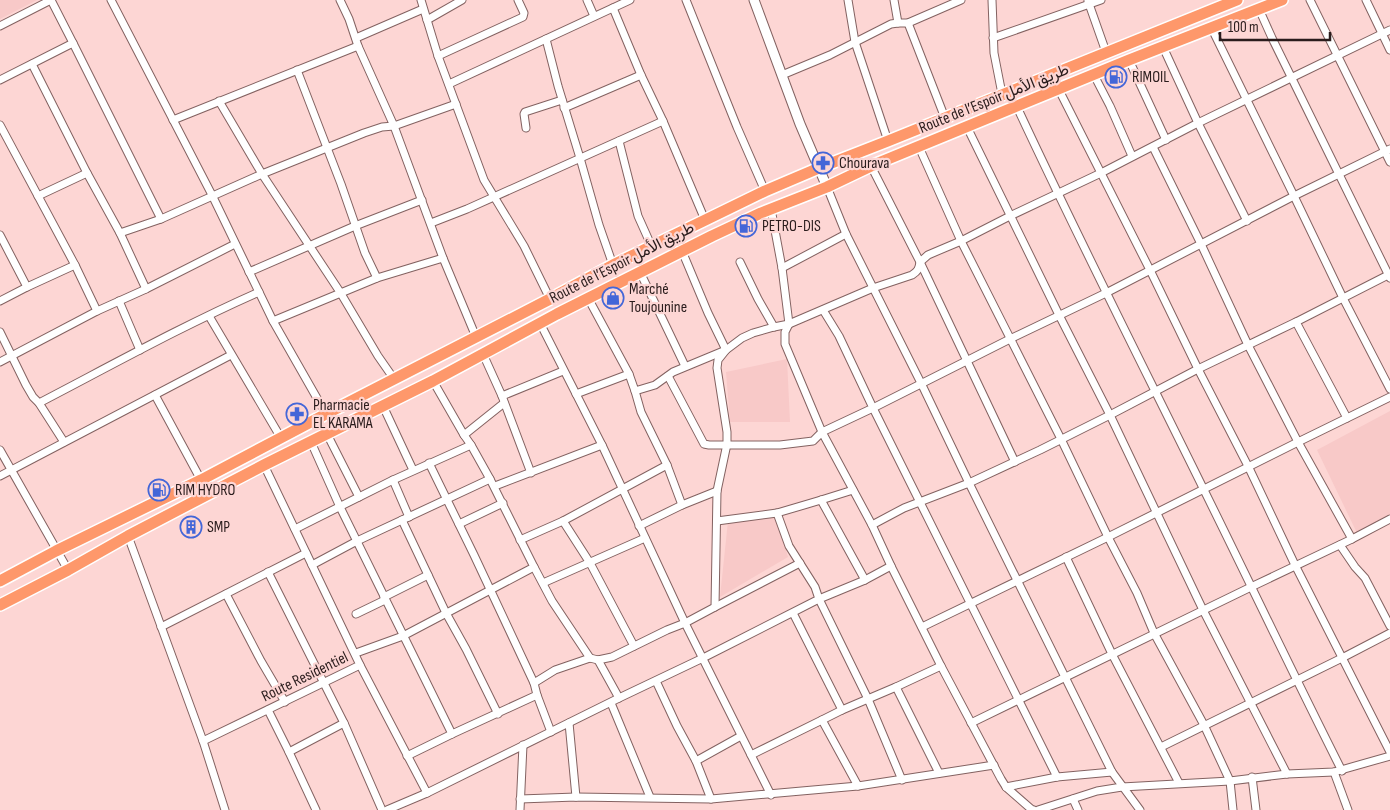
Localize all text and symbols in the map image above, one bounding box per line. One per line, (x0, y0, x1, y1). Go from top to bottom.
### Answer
scale bar (1220, 10, 1330, 42)
text: 100 m (1228, 18, 1259, 37)
street label: Route de l’Espoir طريق الأمل (916, 60, 1072, 138)
fuel station icon: RIMOIL (1104, 65, 1128, 89)
place label: RIMOIL (1132, 68, 1169, 87)
pharmacy icon: Chourava (811, 151, 835, 175)
place label: Chourava (839, 154, 889, 173)
fuel station icon: PETRO-DIS (734, 214, 758, 238)
place label: PETRO-DIS (762, 217, 821, 236)
street label: Route de l’Espoir طريق الأمل (546, 218, 698, 308)
place label: Marché Toujounine (629, 280, 687, 317)
shop icon: Marché Toujounine (601, 286, 625, 310)
place label: Pharmacie EL KARAMA (313, 396, 373, 433)
pharmacy icon: Pharmacie EL KARAMA (285, 402, 309, 426)
fuel station icon: RIM HYDRO (147, 478, 171, 502)
place label: RIM HYDRO (175, 481, 236, 500)
building icon: SMP (179, 515, 203, 539)
place label: SMP (207, 518, 230, 537)
street label: Route Residentiel (259, 648, 351, 706)

